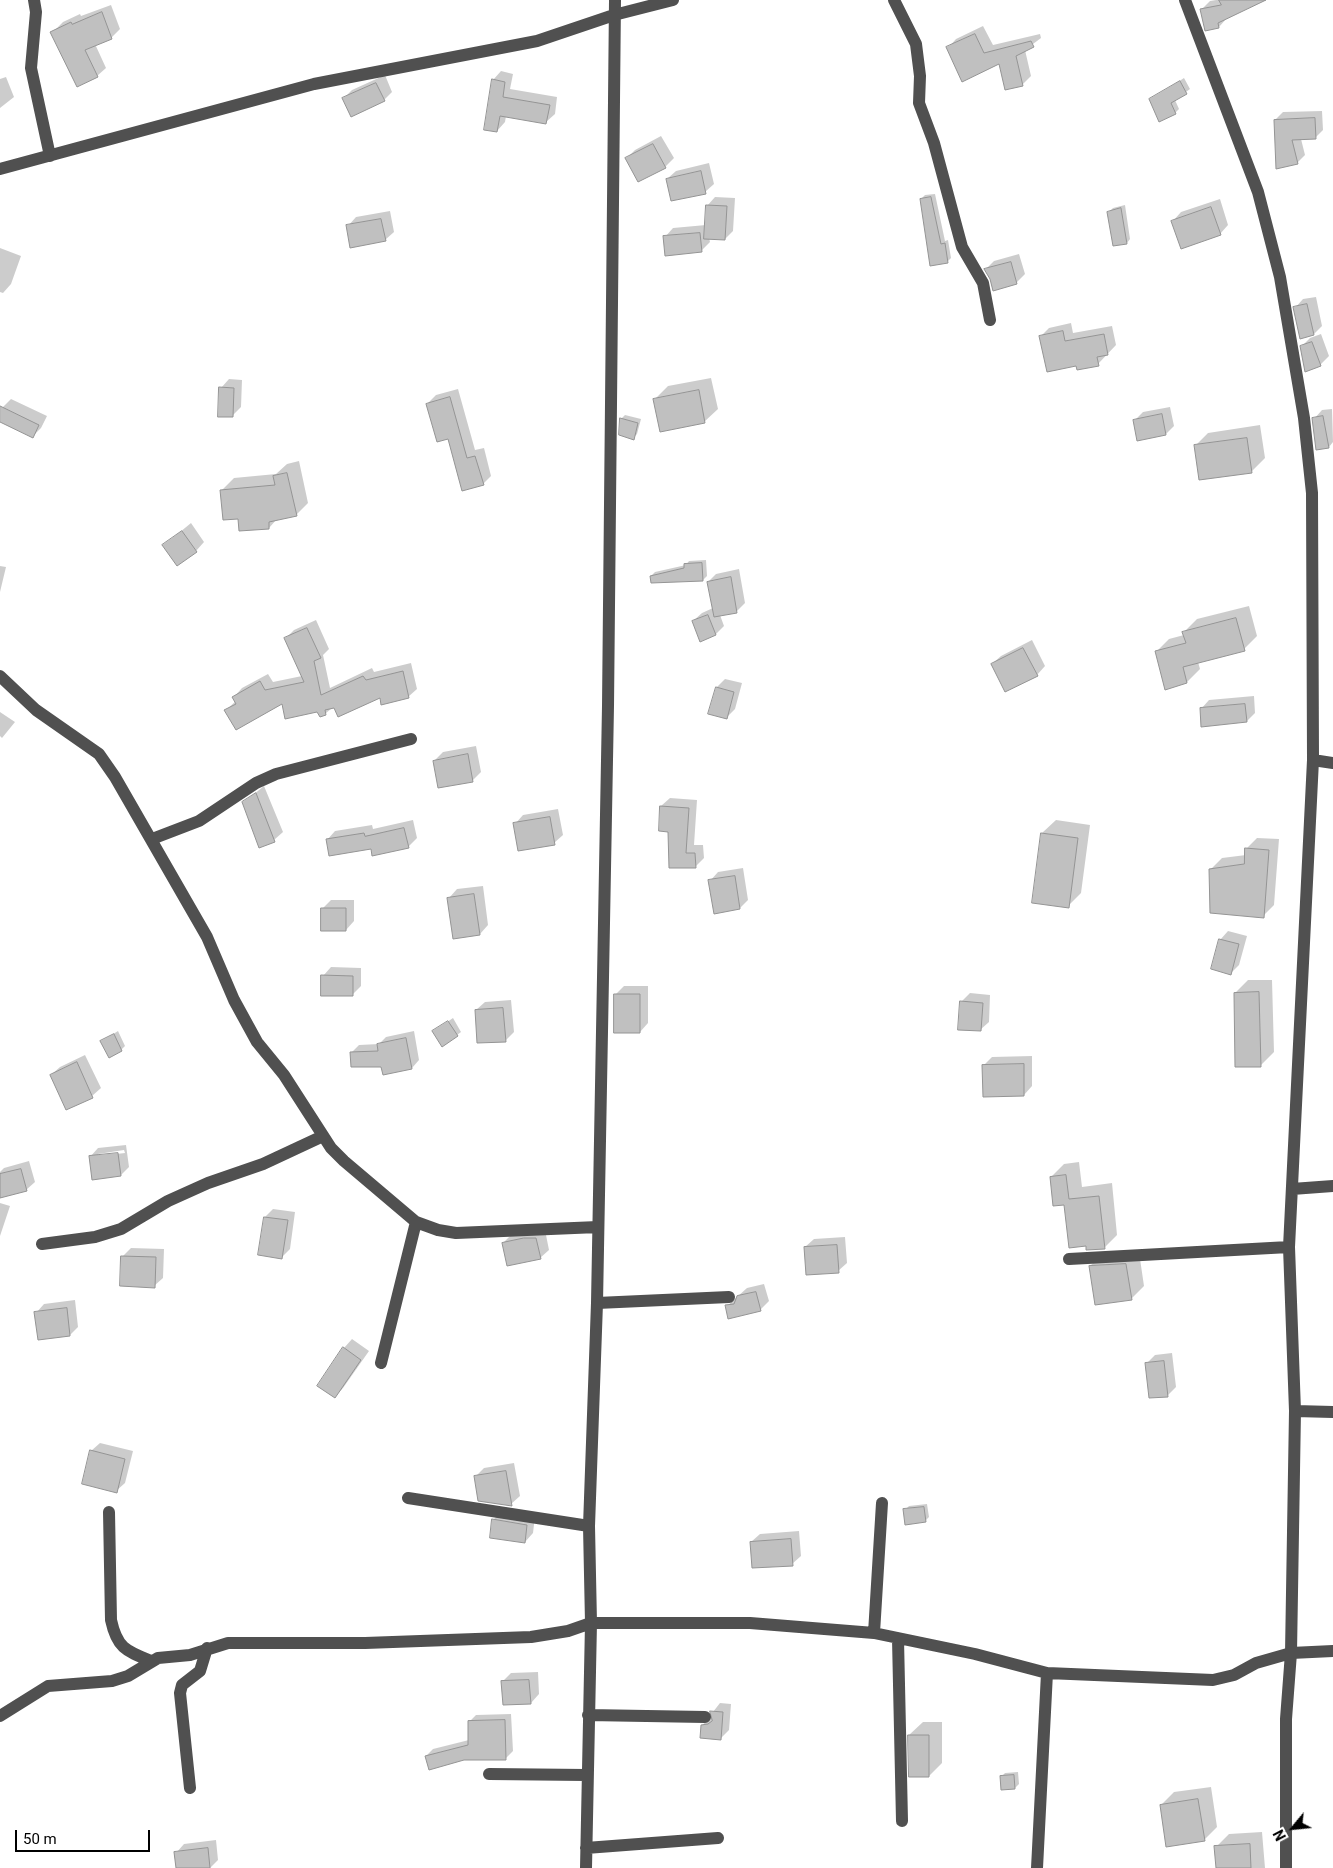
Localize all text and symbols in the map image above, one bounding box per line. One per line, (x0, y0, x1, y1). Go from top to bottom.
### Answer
north arrow (1268, 1803, 1318, 1853)
scale bar (18, 1820, 152, 1852)
text: N (1270, 1827, 1289, 1843)
text: 50 m (23, 1830, 57, 1848)

